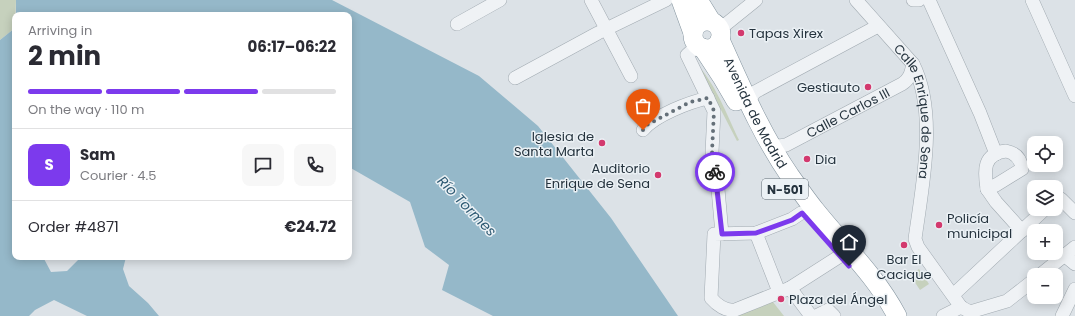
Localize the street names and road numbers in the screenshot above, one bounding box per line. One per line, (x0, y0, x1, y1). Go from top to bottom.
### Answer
street label: Calle Enrique de Sena (890, 39, 936, 180)
street label: Avenida de Madrid (719, 54, 792, 172)
street label: Calle Carlos III (803, 83, 893, 142)
road number: N-501 (762, 179, 808, 199)

